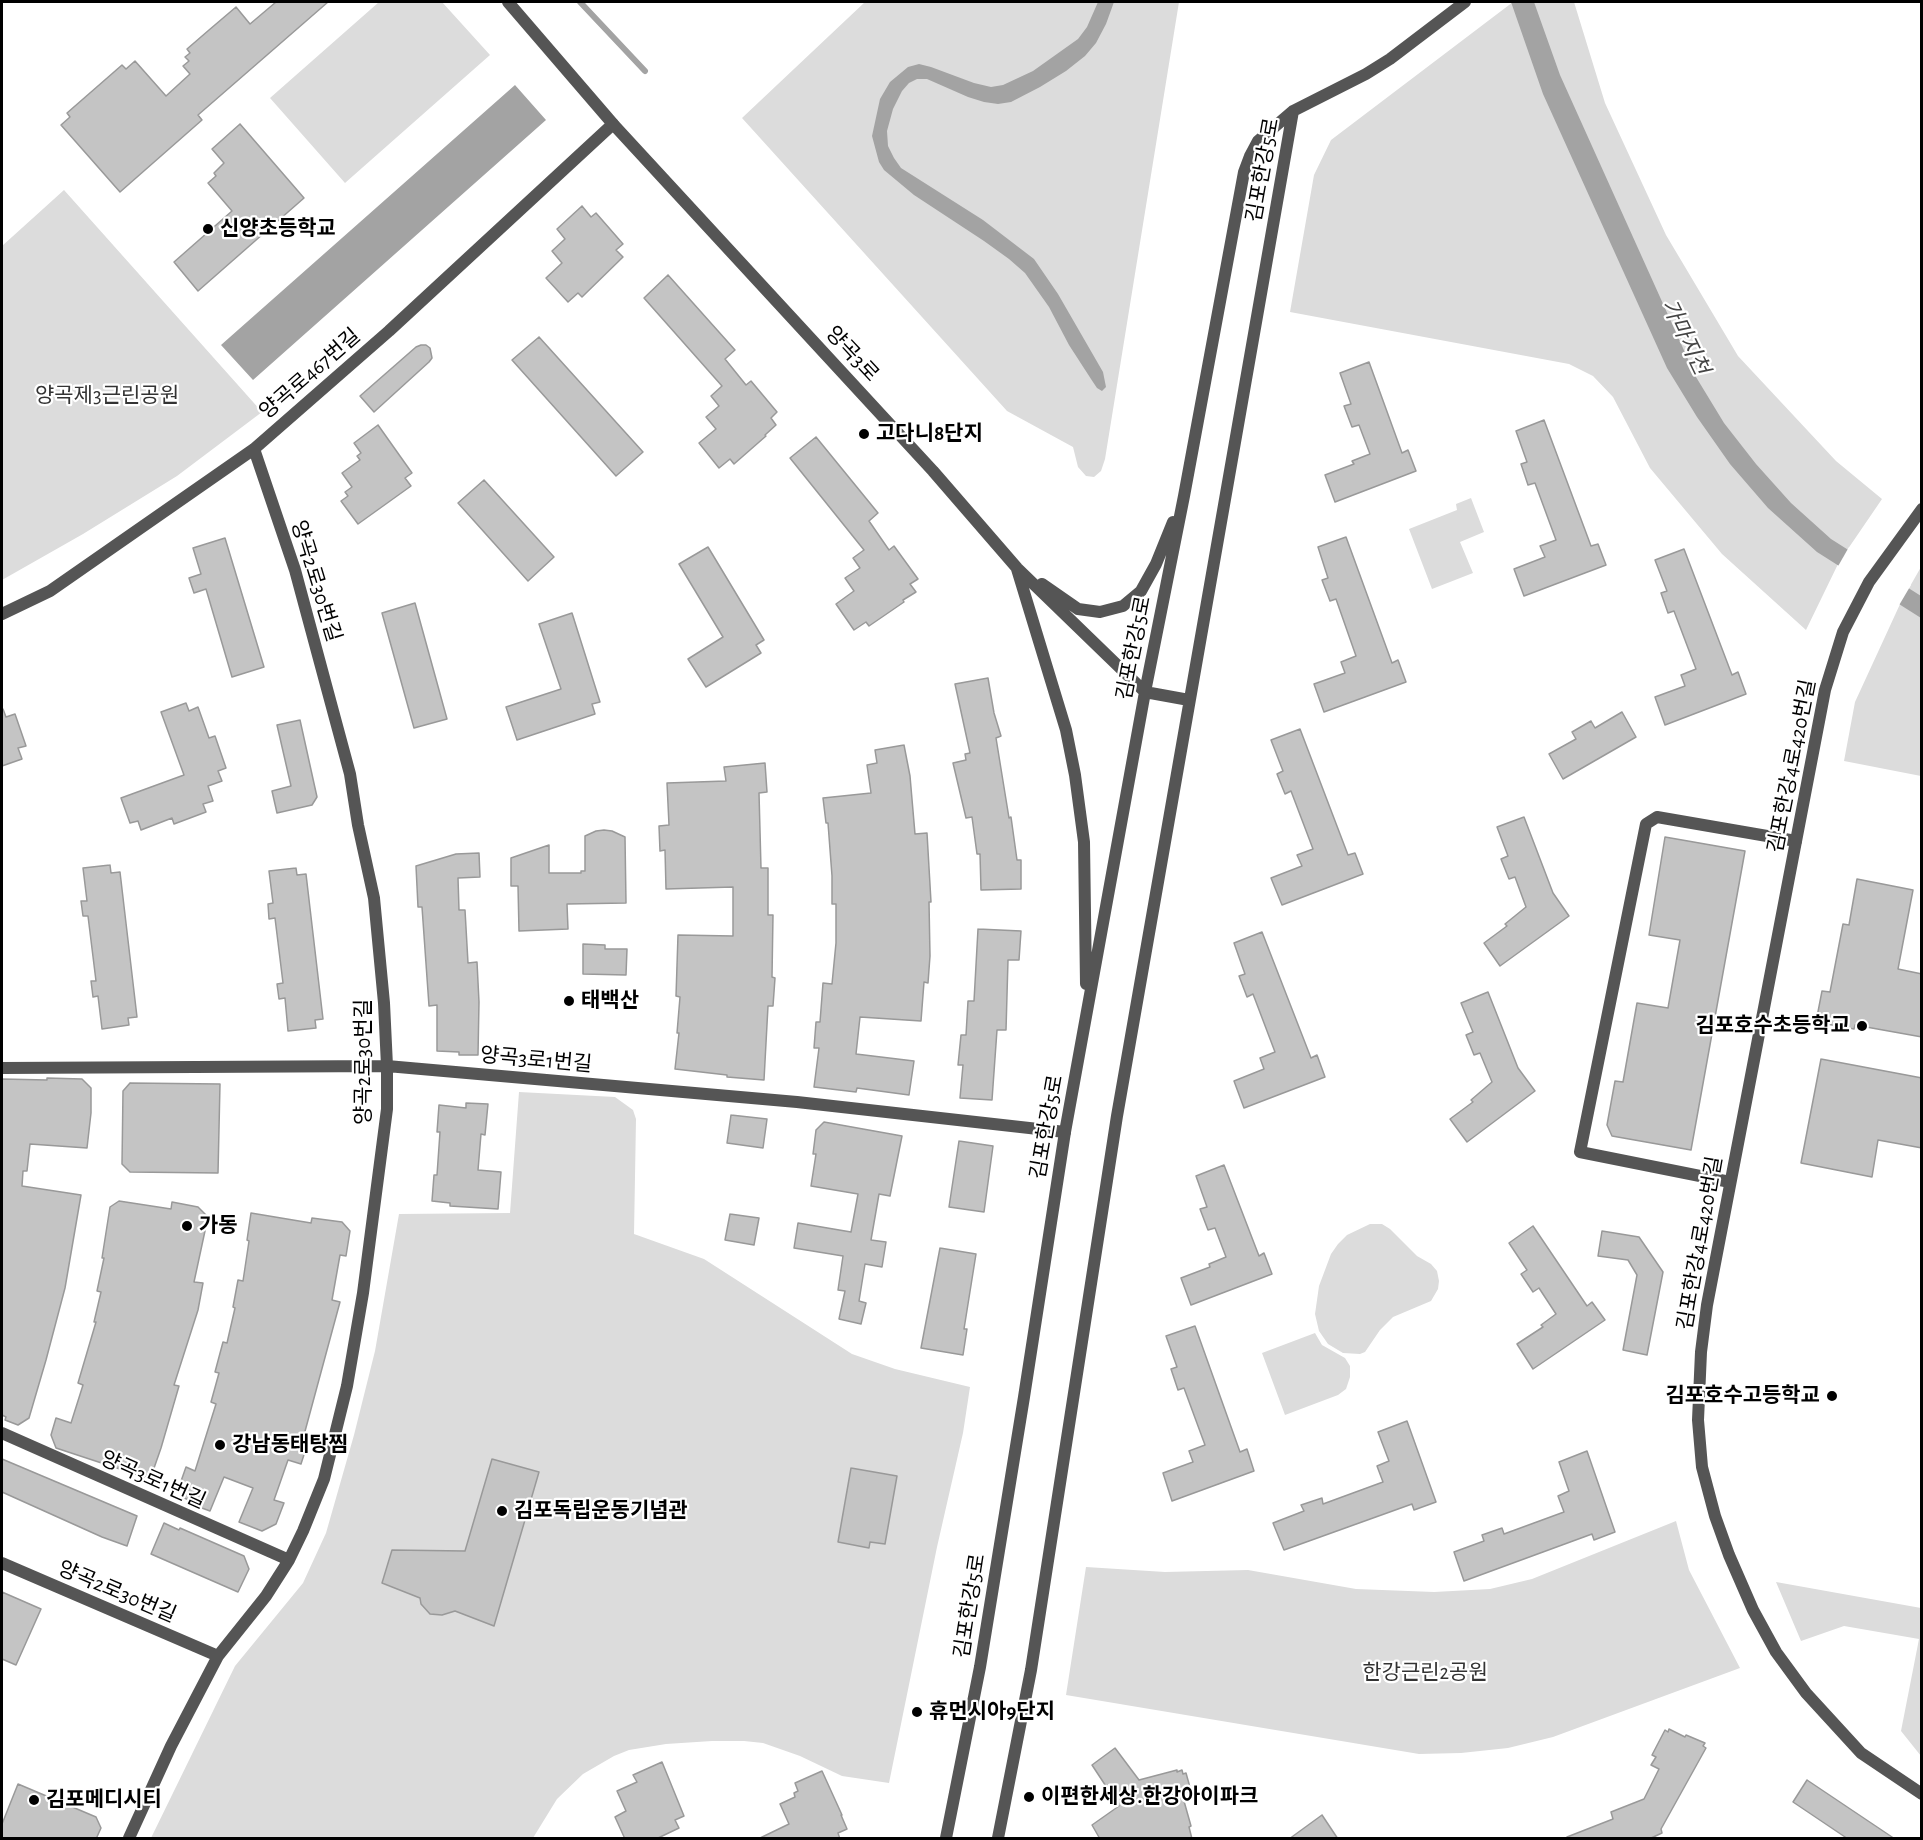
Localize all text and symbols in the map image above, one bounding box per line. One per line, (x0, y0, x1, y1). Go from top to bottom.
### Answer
street label: 김포한강5로 (1241, 116, 1285, 224)
place label: 신양초등학교 (220, 216, 336, 242)
marker: 신양초등학교 (201, 222, 215, 236)
water label: 가마지천 (1655, 295, 1715, 379)
street label: 양곡3로 (820, 321, 884, 387)
street label: 양곡로467번길 (254, 323, 366, 425)
park label: 양곡제3근린공원 (35, 383, 179, 409)
place label: 고다니8단지 (876, 421, 983, 447)
marker: 고다니8단지 (857, 427, 871, 441)
street label: 양곡2로30번길 (286, 517, 346, 645)
street label: 김포한강5로 (1112, 594, 1156, 702)
street label: 김포한강4로420번길 (1763, 677, 1821, 855)
place label: 태백산 (581, 988, 639, 1014)
marker: 태백산 (562, 994, 576, 1008)
street label: 양곡2로30번길 (351, 999, 377, 1125)
place label: 김포호수초등학교 (1695, 1013, 1850, 1039)
marker: 김포호수초등학교 (1855, 1019, 1869, 1033)
street label: 양곡3로1번길 (479, 1043, 593, 1077)
street label: 김포한강5로 (1025, 1073, 1069, 1181)
street label: 김포한강4로420번길 (1672, 1154, 1728, 1332)
place label: 가동 (199, 1213, 238, 1239)
marker: 가동 (180, 1219, 194, 1233)
place label: 김포호수고등학교 (1665, 1383, 1820, 1409)
marker: 김포호수고등학교 (1825, 1389, 1839, 1403)
place label: 강남동태탕찜 (232, 1432, 348, 1458)
marker: 강남동태탕찜 (213, 1438, 227, 1452)
street label: 양곡3로1번길 (96, 1446, 210, 1514)
place label: 김포독립운동기념관 (514, 1498, 688, 1524)
marker: 김포독립운동기념관 (495, 1504, 509, 1518)
street label: 김포한강5로 (949, 1552, 991, 1660)
street label: 양곡2로30번길 (54, 1556, 180, 1628)
park label: 한강근린2공원 (1362, 1660, 1488, 1686)
place label: 휴먼시아9단지 (929, 1699, 1055, 1725)
marker: 휴먼시아9단지 (910, 1705, 924, 1719)
place label: 이편한세상.한강아이파크 (1041, 1784, 1258, 1810)
place label: 김포메디시티 (46, 1787, 162, 1813)
marker: 이편한세상.한강아이파크 (1022, 1790, 1036, 1804)
marker: 김포메디시티 (27, 1793, 41, 1807)

